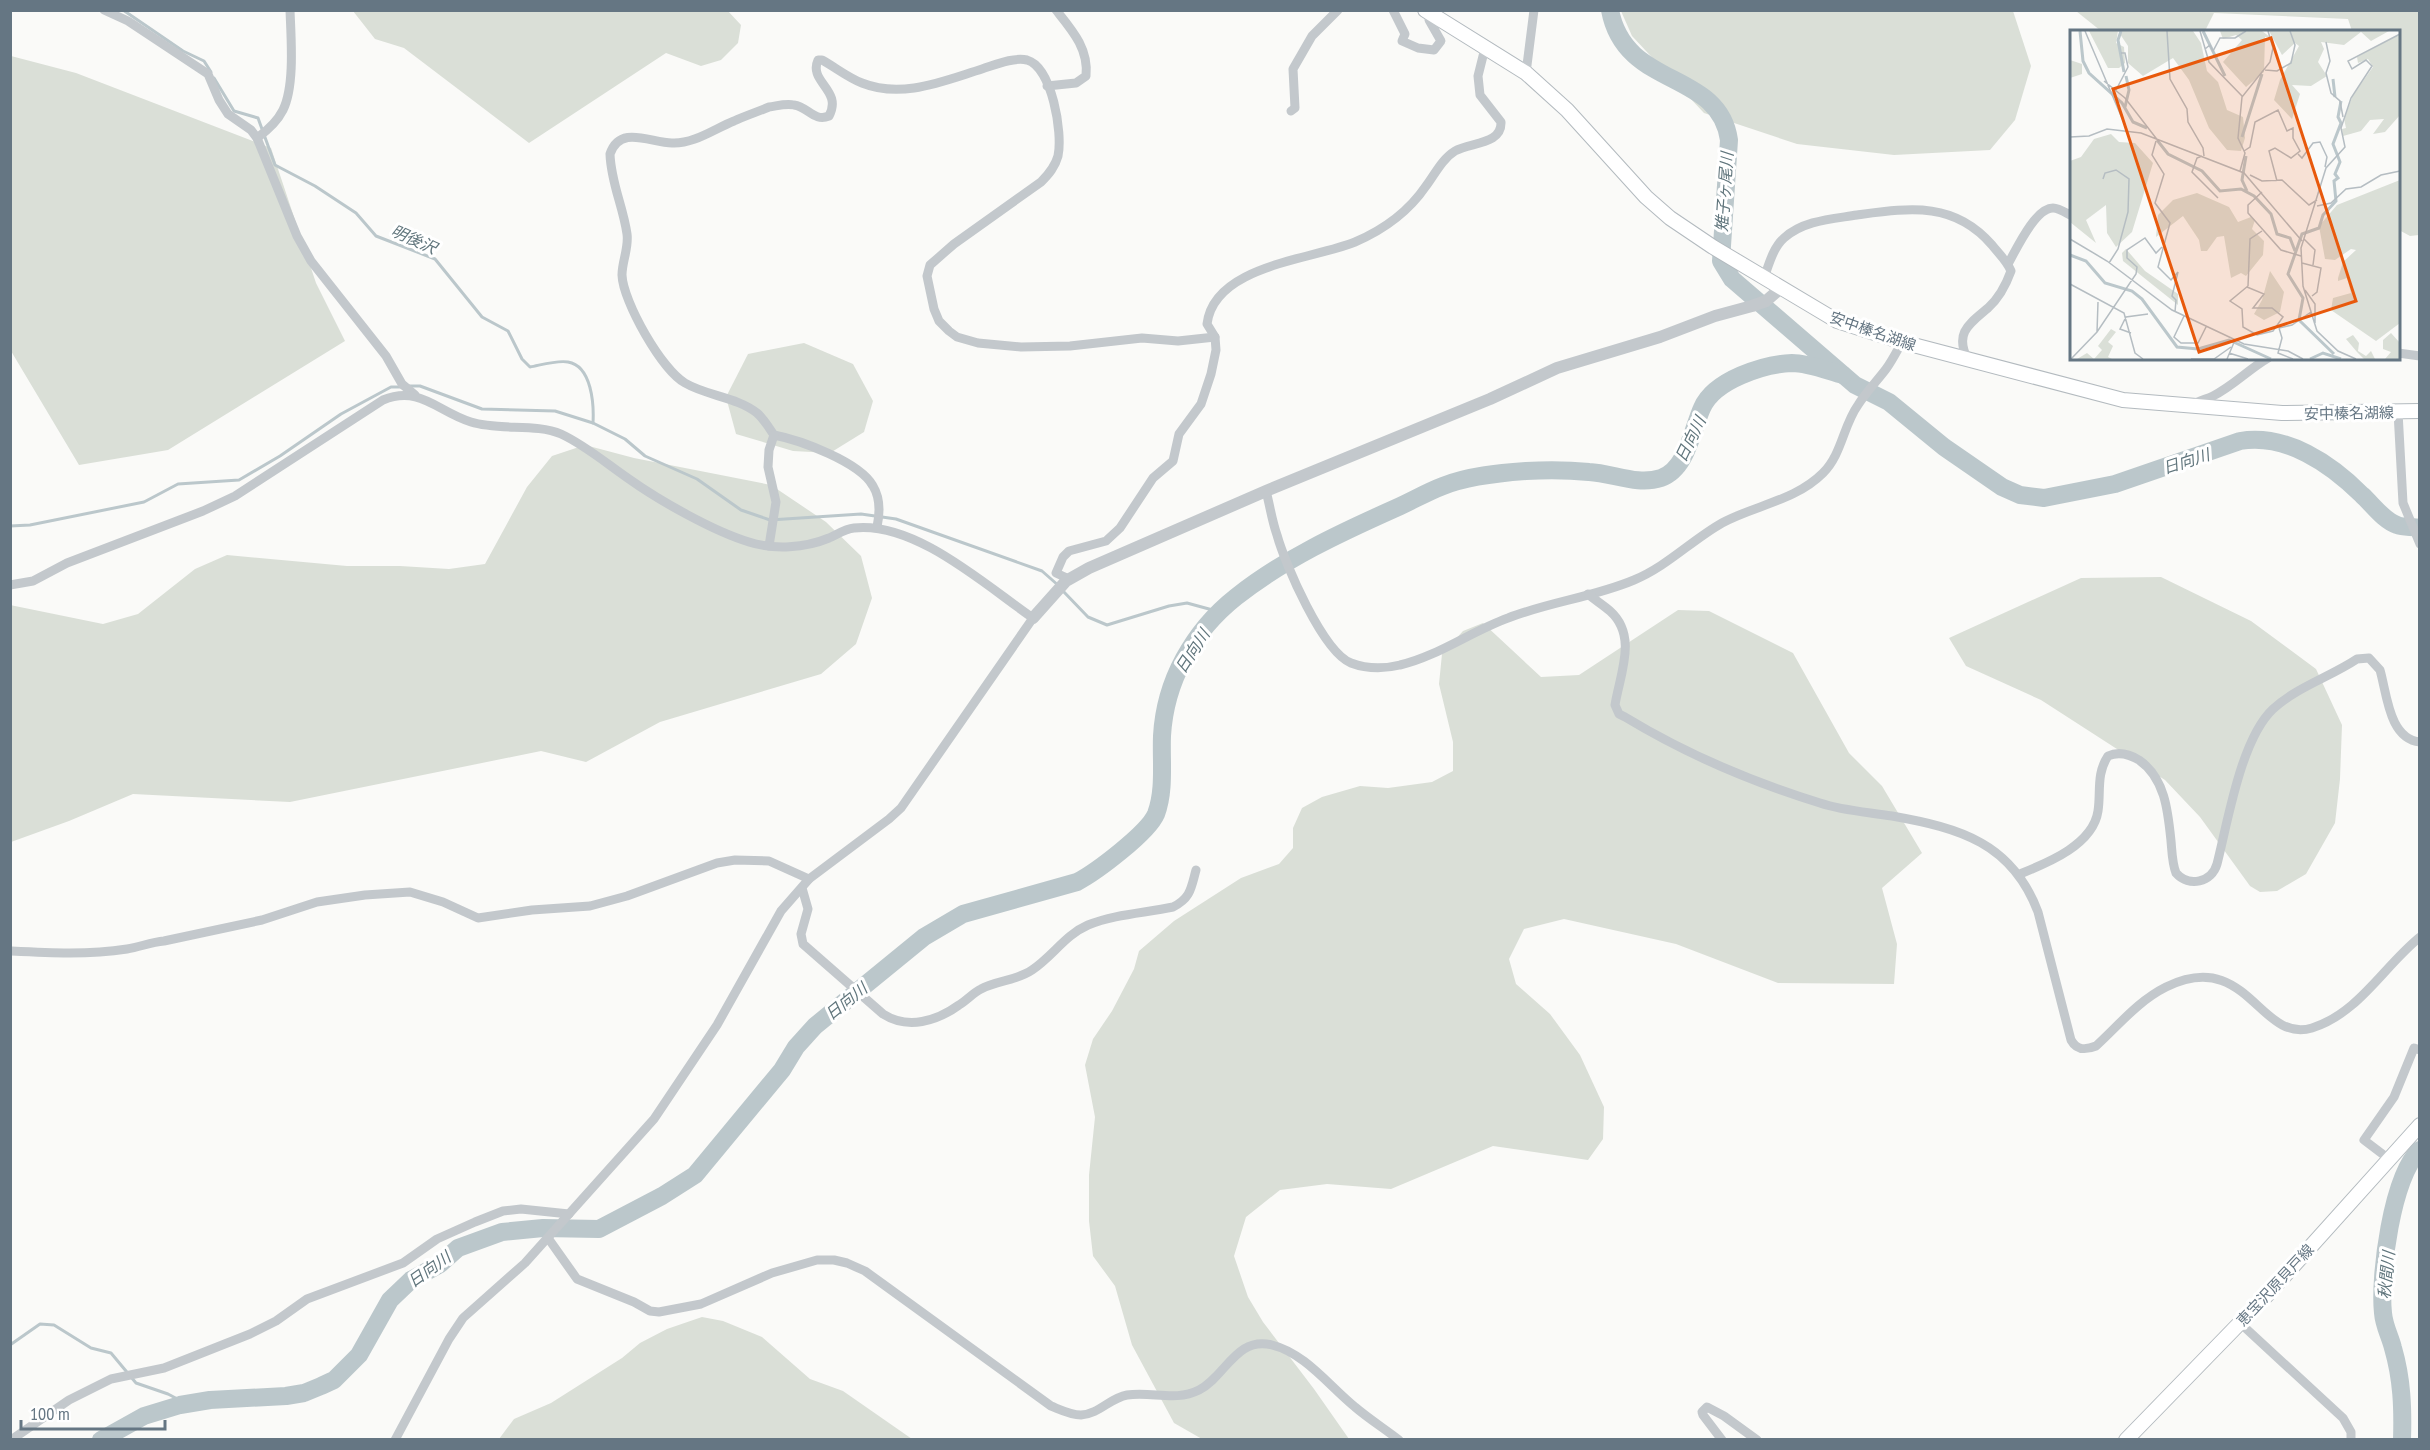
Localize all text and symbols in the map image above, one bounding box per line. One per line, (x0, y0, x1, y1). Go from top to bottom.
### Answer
inset map (2070, 30, 2400, 360)
water label: 雉子ヶ尾川 (1711, 149, 1737, 233)
water label: 明後沢 (388, 220, 442, 259)
street label: 安中榛名湖線 (1827, 307, 1919, 355)
street label: 安中榛名湖線 (2304, 403, 2394, 423)
water label: 日向川 (1670, 411, 1710, 465)
water label: 日向川 (2160, 443, 2214, 478)
water label: 日向川 (1171, 624, 1215, 677)
water label: 日向川 (821, 977, 872, 1024)
street label: 恵宝沢原貝戸線 (2232, 1240, 2318, 1330)
water label: 日向川 (404, 1246, 456, 1291)
water label: 秋間川 (2374, 1248, 2399, 1300)
scale bar (21, 1393, 165, 1431)
text: 100 m (30, 1402, 70, 1425)

